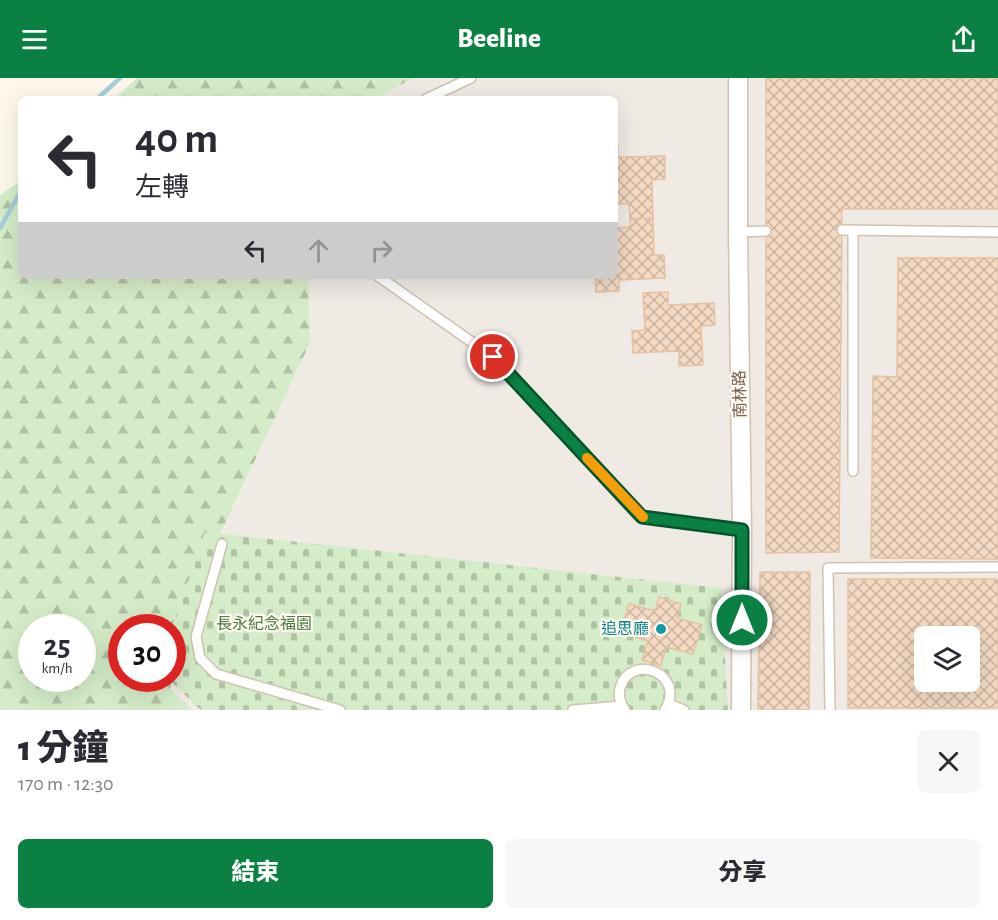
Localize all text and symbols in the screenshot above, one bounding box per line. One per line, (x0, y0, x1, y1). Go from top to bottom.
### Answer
icon: menu (18, 23, 51, 56)
icon: share (947, 23, 980, 56)
text: Beeline (457, 25, 541, 52)
text: 40 m (135, 118, 218, 160)
icon: left (36, 120, 114, 198)
text: 左轉 (135, 174, 189, 201)
icon: left (239, 234, 272, 267)
icon: ahead (302, 234, 335, 267)
icon: right (365, 234, 398, 267)
pin (467, 331, 518, 382)
icon: arrive (476, 340, 509, 373)
street label: 南林路 (731, 370, 748, 418)
position arrow (710, 588, 774, 652)
speed limit sign: 30 (108, 614, 186, 692)
park label: 長永紀念福園 (216, 615, 312, 632)
place label: 追思廳 (601, 620, 649, 637)
marker: 追思廳 (654, 622, 668, 636)
map controls (914, 626, 980, 692)
button: layers (914, 626, 980, 692)
text: 25 (43, 631, 71, 661)
text: km/h (42, 661, 72, 676)
button: close (917, 730, 980, 793)
text: 1 分鐘 (18, 731, 108, 767)
text: 170 m · 12:30 (18, 774, 114, 794)
button: 結束 (18, 839, 493, 908)
button: 分享 (505, 839, 980, 908)

